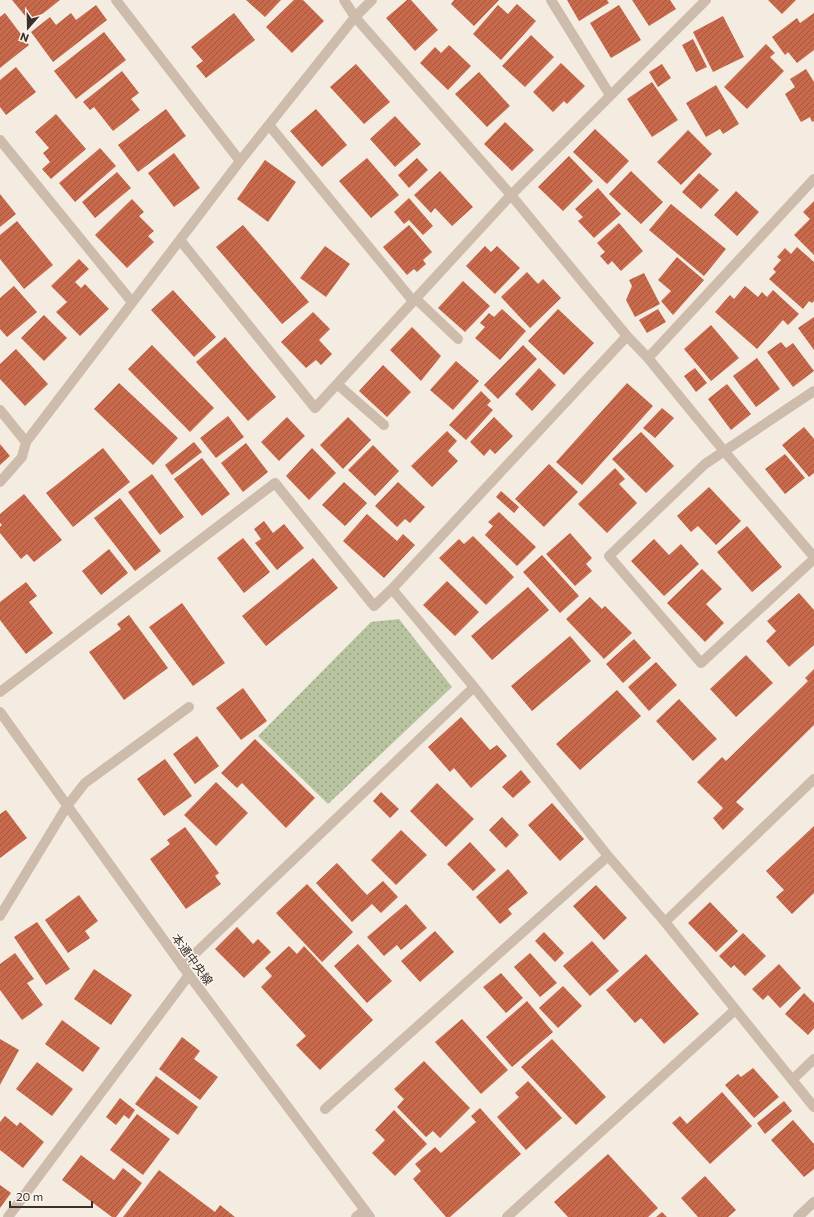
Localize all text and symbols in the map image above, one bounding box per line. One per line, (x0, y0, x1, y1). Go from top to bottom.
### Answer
north arrow (8, 8, 48, 48)
text: N (18, 30, 31, 45)
street label: 本通中央線 (170, 931, 216, 987)
scale bar (10, 1183, 92, 1209)
text: 20 m (16, 1189, 43, 1203)

